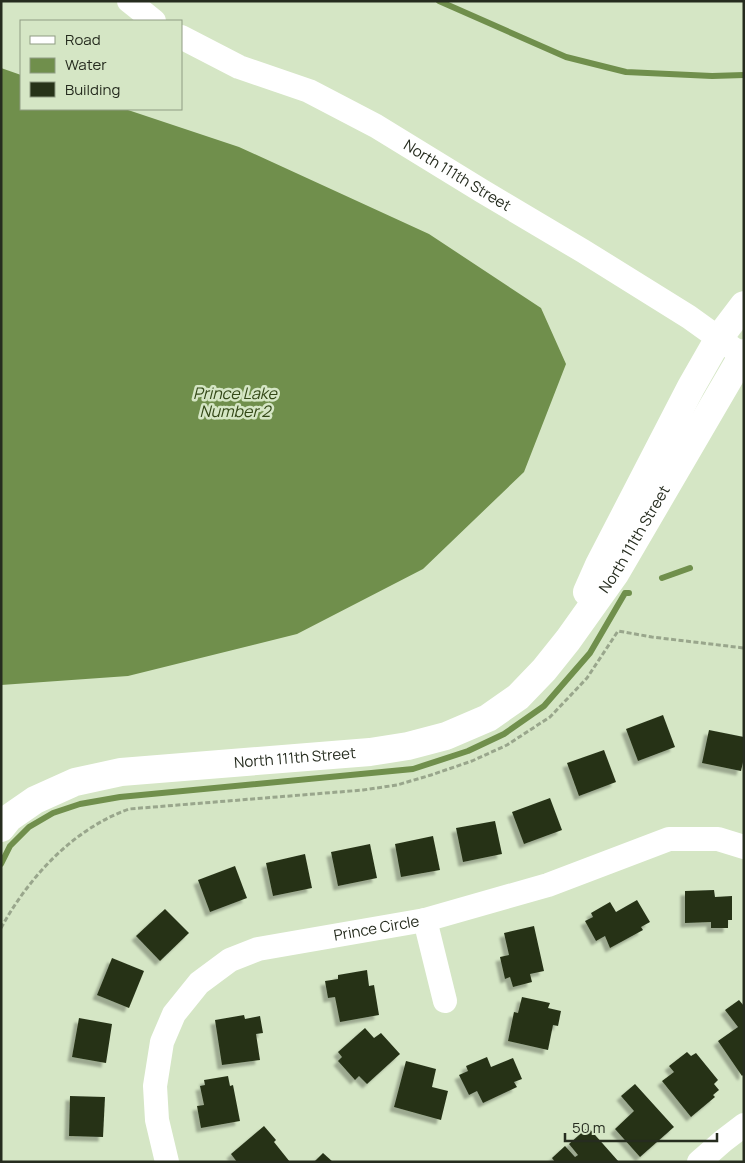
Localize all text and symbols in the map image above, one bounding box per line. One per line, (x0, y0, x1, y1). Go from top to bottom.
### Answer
legend (20, 20, 182, 110)
text: Road (65, 29, 101, 50)
text: Water (65, 54, 107, 75)
text: Building (65, 79, 120, 100)
street label: North 111th Street (400, 134, 515, 216)
water label: Prince Lake Number 2 (193, 382, 279, 422)
street label: North 111th Street (594, 481, 674, 597)
street label: North 111th Street (233, 742, 357, 773)
street label: Prince Circle (332, 910, 421, 946)
scale bar (565, 1110, 718, 1142)
text: 50 m (572, 1117, 606, 1138)

